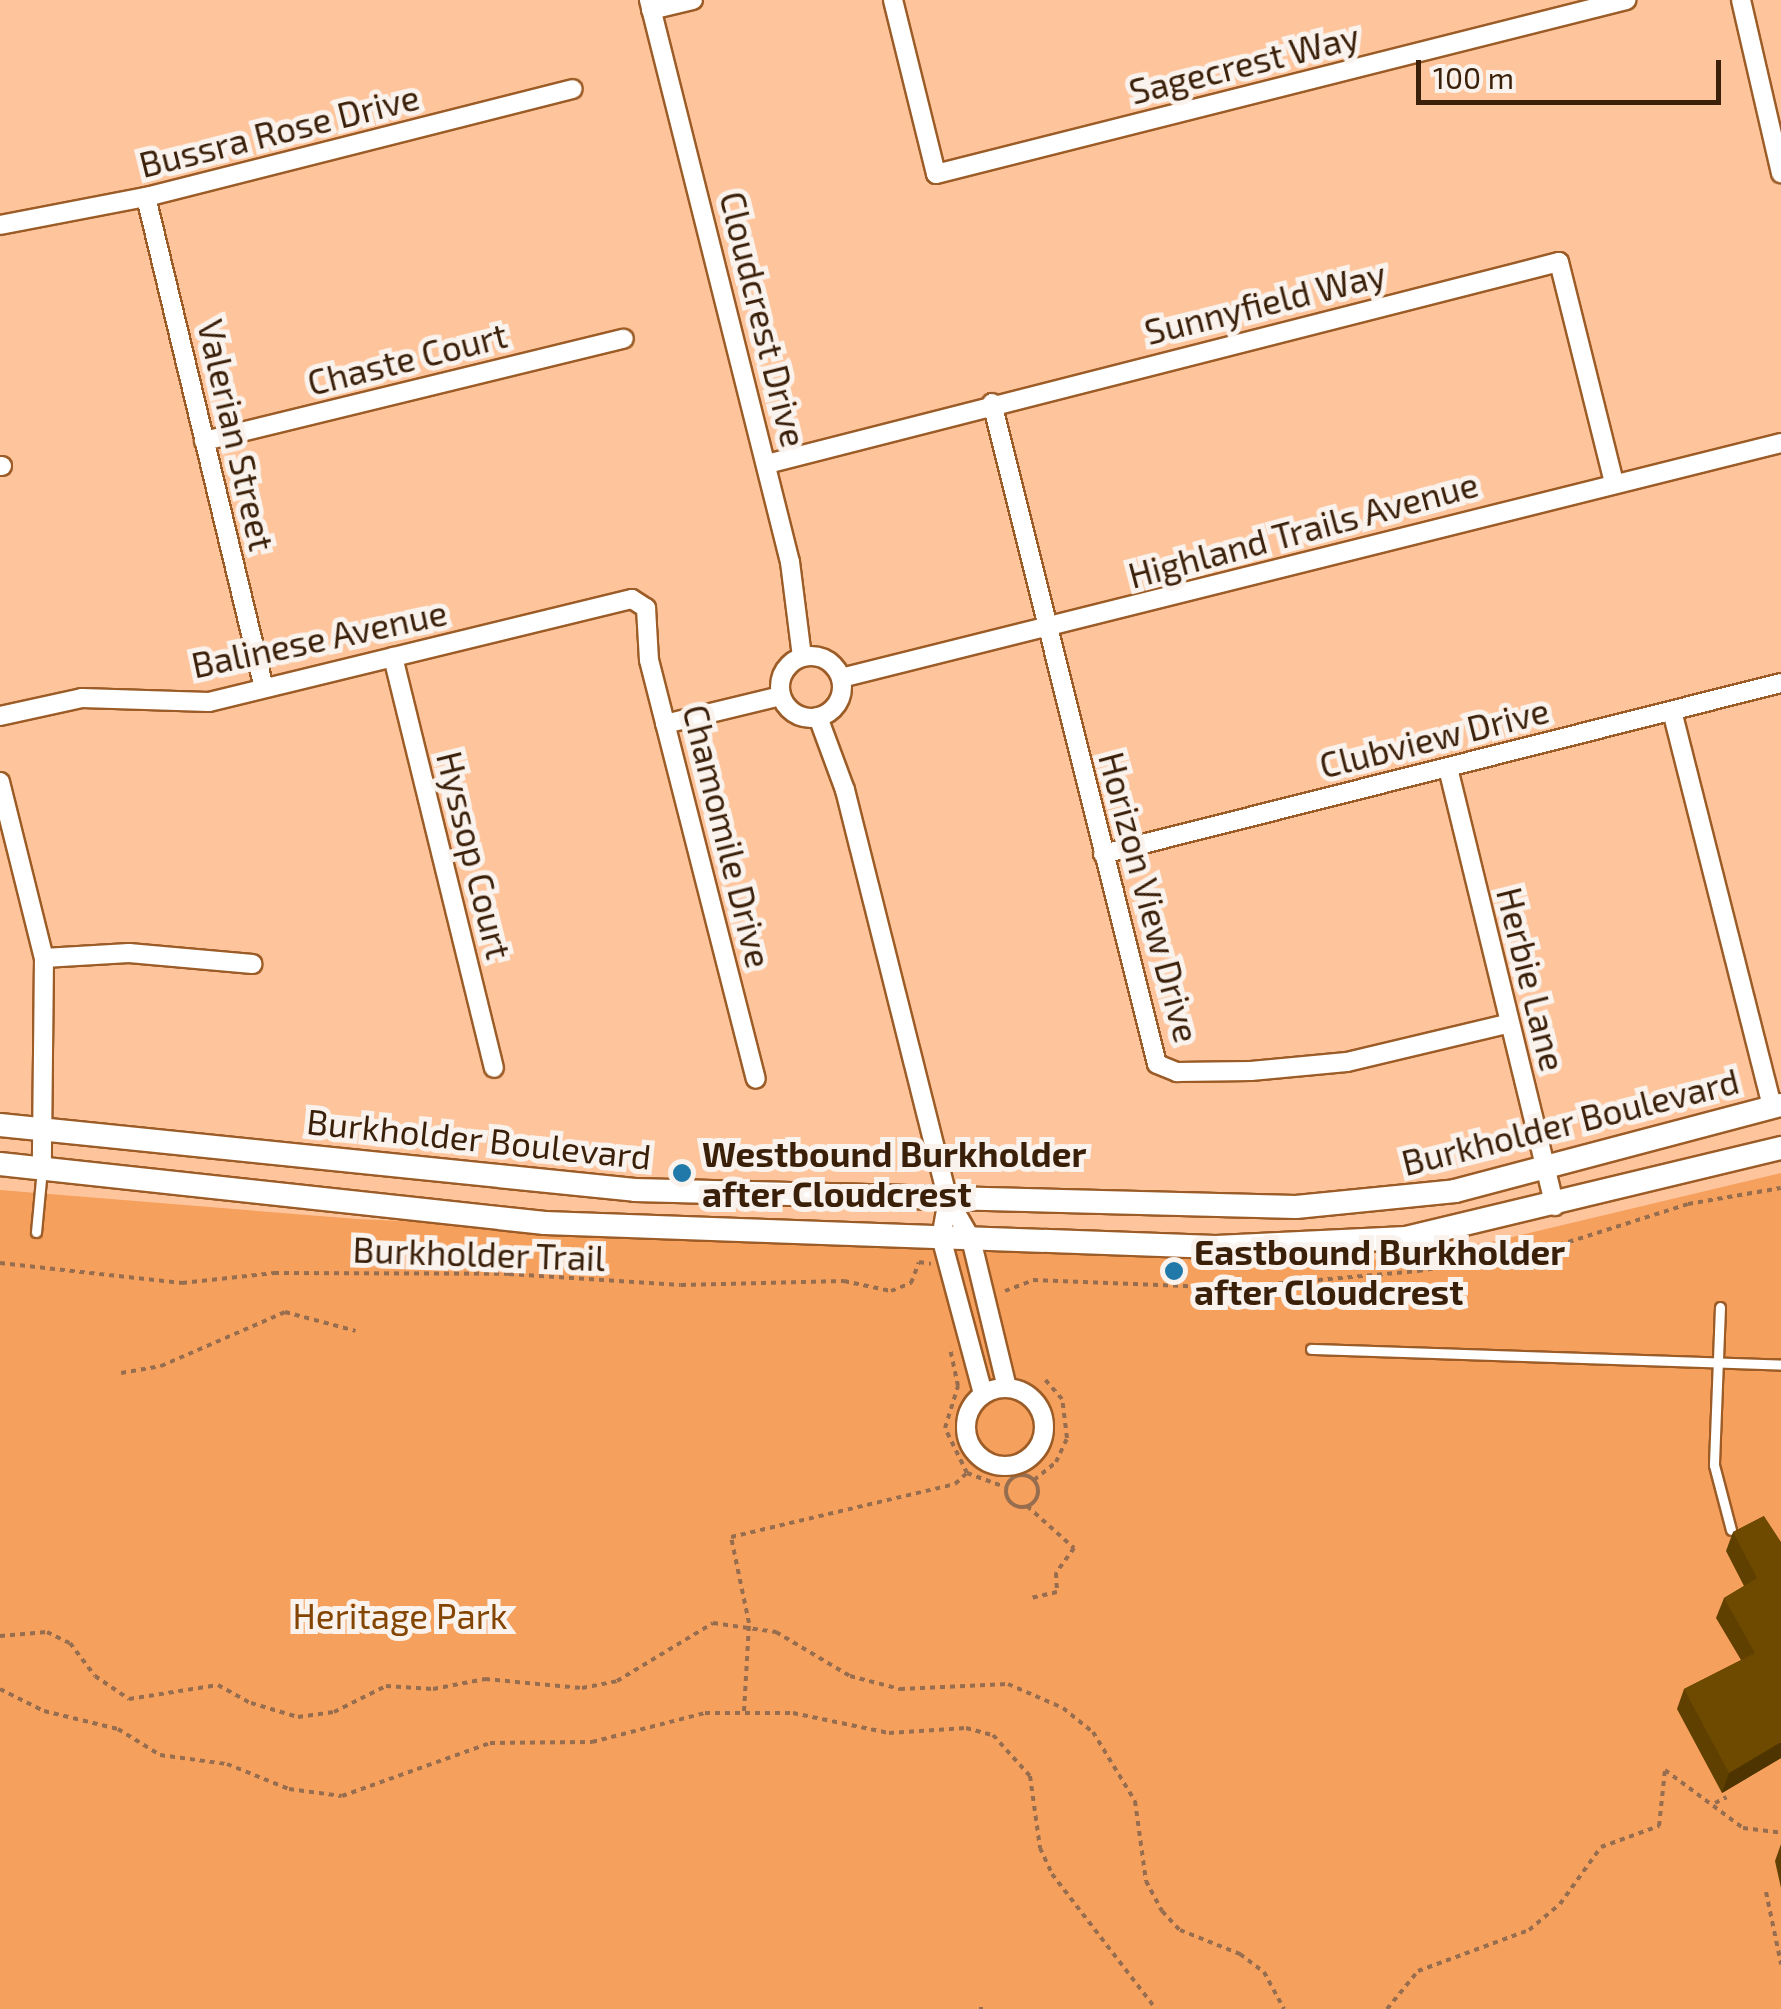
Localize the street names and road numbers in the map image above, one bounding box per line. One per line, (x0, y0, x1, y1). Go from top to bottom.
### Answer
street label: Sagecrest Way (1124, 14, 1364, 112)
street label: Bussra Rose Drive (135, 75, 423, 185)
street label: Cloudcrest Drive (712, 187, 816, 451)
street label: Sunnyfield Way (1140, 252, 1390, 352)
street label: Chaste Court (303, 313, 511, 403)
street label: Valerian Street (190, 315, 284, 555)
street label: Highland Trails Avenue (1123, 462, 1483, 596)
street label: Balinese Avenue (187, 590, 451, 686)
street label: Clubview Drive (1315, 688, 1553, 786)
street label: Chamomile Drive (675, 700, 781, 972)
street label: Hyssop Court (429, 747, 521, 963)
street label: Horizon View Drive (1091, 747, 1209, 1047)
street label: Herbie Lane (1489, 883, 1575, 1075)
street label: Burkholder Boulevard (1397, 1059, 1743, 1183)
street label: Burkholder Boulevard (304, 1099, 654, 1177)
street label: Burkholder Trail (351, 1228, 607, 1278)

